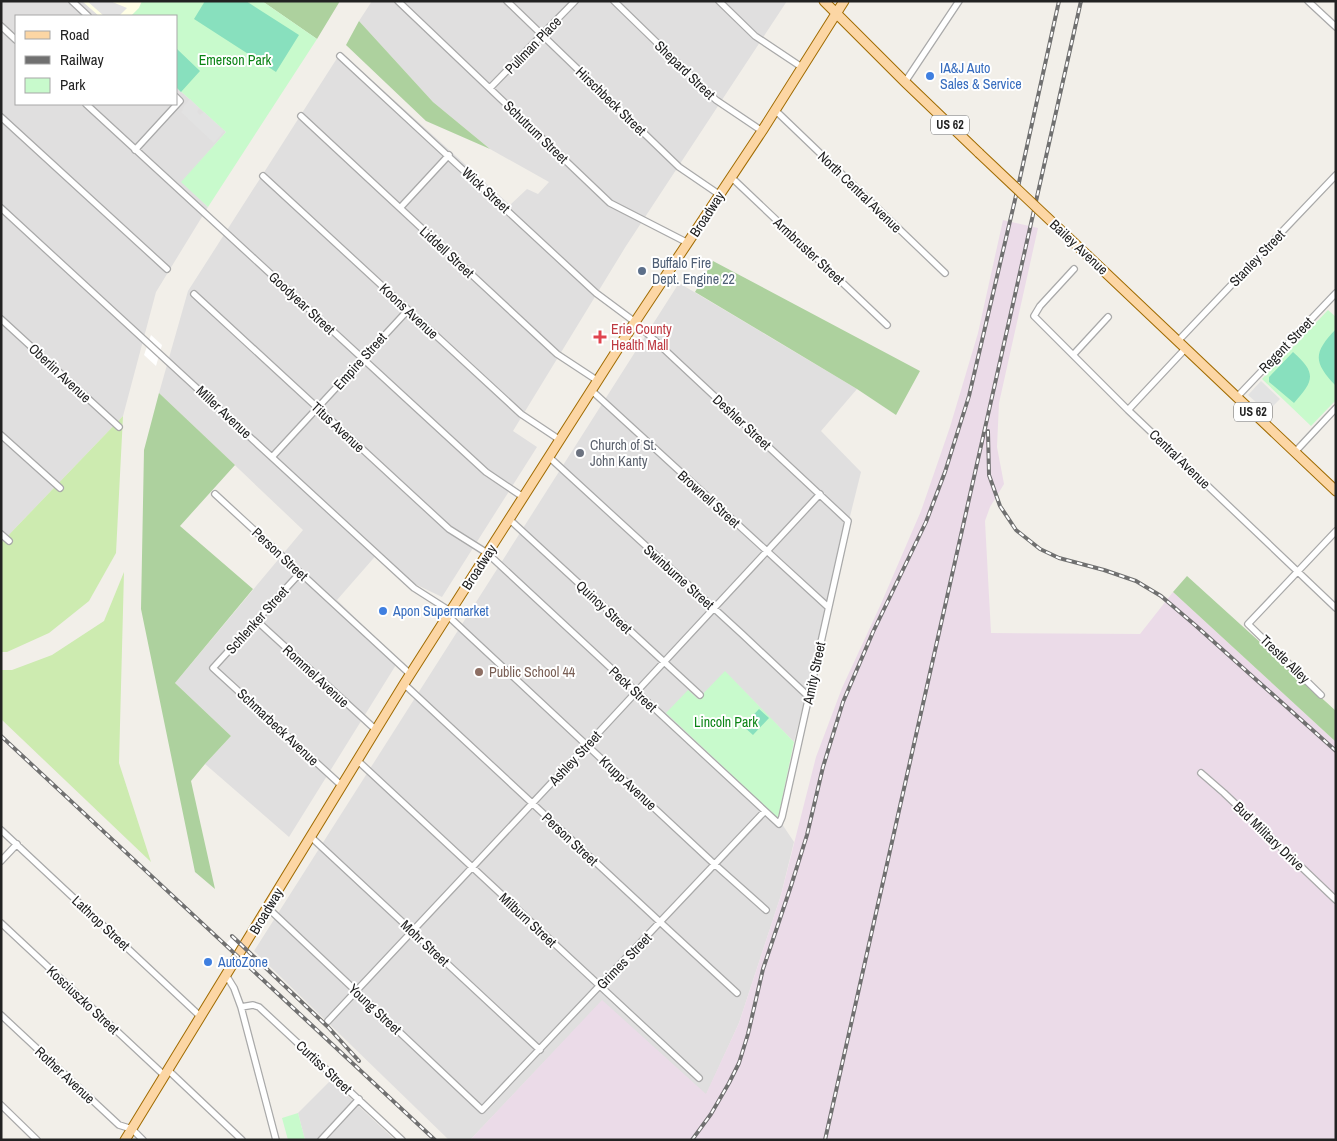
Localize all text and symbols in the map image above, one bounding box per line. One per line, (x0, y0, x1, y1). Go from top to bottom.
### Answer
street label: Pullman Place (501, 12, 565, 78)
legend (15, 15, 178, 105)
text: Road (60, 24, 89, 45)
street label: Shepard Street (651, 37, 719, 103)
text: Railway (60, 49, 105, 70)
park label: Emerson Park (199, 51, 272, 69)
place label: IA&J Auto Sales & Service (940, 59, 1022, 93)
street label: Hirschbeck Street (572, 63, 650, 139)
marker: IA&J Auto Sales & Service (924, 70, 936, 82)
text: Park (60, 74, 86, 95)
street label: Schutrum Street (500, 97, 572, 167)
road number: US 62 (931, 116, 969, 134)
street label: North Central Avenue (814, 147, 906, 237)
street label: Wick Street (458, 163, 514, 217)
street label: Broadway (686, 187, 729, 240)
street label: Armbruster Street (769, 213, 848, 288)
street label: Bailey Avenue (1046, 215, 1112, 279)
street label: Liddell Street (416, 222, 478, 282)
street label: Stanley Street (1225, 226, 1289, 290)
place label: Buffalo Fire Dept. Engine 22 (652, 254, 735, 288)
marker: Buffalo Fire Dept. Engine 22 (636, 265, 648, 277)
street label: Goodyear Street (265, 268, 339, 338)
street label: Koons Avenue (376, 279, 442, 343)
street label: Regent Street (1255, 313, 1317, 377)
place label: Erie County Health Mall (611, 320, 672, 354)
street label: Empire Street (330, 329, 390, 393)
marker: Erie County Health Mall (593, 330, 607, 344)
street label: Oberlin Avenue (25, 339, 95, 407)
street label: Miller Avenue (192, 382, 256, 442)
street label: Deshler Street (709, 390, 775, 454)
street label: Titus Avenue (308, 398, 368, 456)
road number: US 62 (1234, 402, 1272, 422)
street label: Central Avenue (1146, 425, 1214, 493)
place label: Church of St. John Kanty (590, 436, 657, 470)
marker: Church of St. John Kanty (574, 447, 586, 459)
street label: Brownell Street (674, 466, 744, 532)
street label: Person Street (248, 523, 312, 585)
street label: Broadway (458, 540, 501, 593)
street label: Swinburne Street (640, 541, 718, 613)
street label: Quincy Street (572, 576, 636, 638)
street label: Schlenker Street (222, 582, 292, 658)
place label: Apon Supermarket (392, 602, 489, 620)
marker: Apon Supermarket (377, 605, 389, 617)
street label: Trestle Alley (1256, 631, 1314, 687)
street label: Amity Street (798, 640, 829, 707)
street label: Rommel Avenue (279, 641, 353, 711)
street label: Peck Street (605, 662, 661, 716)
place label: Public School 44 (489, 663, 576, 681)
marker: Public School 44 (473, 666, 485, 678)
street label: Schmarbeck Avenue (233, 685, 323, 769)
park label: Lincoln Park (694, 713, 758, 731)
street label: Ashley Street (544, 727, 605, 790)
street label: Krupp Avenue (596, 752, 660, 814)
street label: Bud Military Drive (1230, 798, 1308, 874)
street label: Person Street (538, 808, 602, 870)
street label: Broadway (245, 884, 287, 938)
street label: Milburn Street (495, 889, 561, 951)
street label: Lathrop Street (68, 892, 134, 954)
street label: Mohr Street (397, 916, 453, 970)
street label: Grimes Street (593, 929, 655, 993)
place label: AutoZone (217, 953, 268, 971)
marker: AutoZone (202, 956, 214, 968)
street label: Kosciuszko Street (43, 962, 123, 1038)
street label: Young Street (345, 980, 405, 1038)
street label: Curtiss Street (292, 1036, 356, 1098)
street label: Rother Avenue (31, 1043, 99, 1107)

